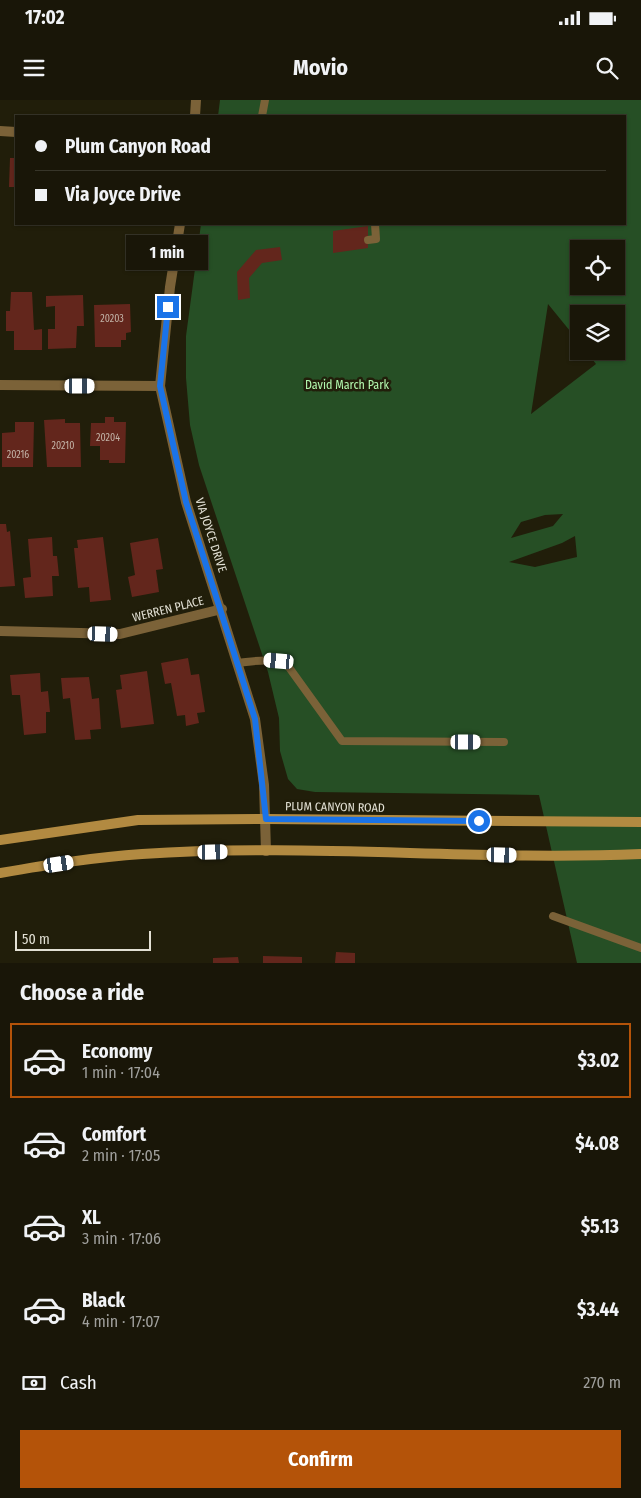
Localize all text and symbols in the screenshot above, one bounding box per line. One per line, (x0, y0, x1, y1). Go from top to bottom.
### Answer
text: 17:02 (25, 6, 64, 29)
icon: menu (20, 54, 48, 82)
text: Movio (293, 54, 348, 81)
icon: search (593, 54, 621, 82)
text: Plum Canyon Road (65, 135, 211, 158)
text: Via Joyce Drive (65, 183, 181, 206)
callout: 1 min (127, 234, 209, 270)
map controls (570, 240, 625, 360)
button: locate (570, 240, 625, 295)
text: 1 min (150, 243, 184, 262)
route end (157, 296, 179, 318)
button: layers (570, 305, 625, 360)
house number: 20203 (100, 313, 124, 325)
park label: David March Park (305, 378, 389, 392)
car (65, 379, 95, 394)
house number: 20204 (96, 432, 120, 444)
house number: 20210 (52, 440, 74, 452)
house number: 20216 (7, 449, 29, 461)
street label: VIA JOYCE DRIVE (192, 496, 230, 574)
street label: WERREN PLACE (131, 593, 205, 625)
car (87, 626, 118, 642)
car (263, 652, 294, 670)
car (451, 735, 481, 750)
street label: PLUM CANYON ROAD (285, 799, 385, 815)
route start (468, 810, 490, 832)
car (197, 844, 228, 860)
car (486, 847, 517, 863)
car (43, 854, 74, 874)
scale bar (15, 928, 151, 951)
text: 50 m (22, 931, 50, 948)
text: Choose a ride (20, 979, 144, 1006)
icon: car (22, 1038, 67, 1083)
text: Economy (82, 1040, 152, 1063)
text: $3.02 (577, 1049, 619, 1072)
text: 1 min · 17:04 (82, 1063, 160, 1082)
icon: car (22, 1121, 67, 1166)
text: Comfort (82, 1123, 146, 1146)
text: $4.08 (575, 1132, 619, 1155)
text: 2 min · 17:05 (82, 1146, 160, 1165)
icon: car (22, 1204, 67, 1249)
text: XL (82, 1206, 101, 1229)
text: $5.13 (581, 1215, 619, 1238)
text: 3 min · 17:06 (82, 1229, 161, 1248)
icon: car (22, 1287, 67, 1332)
text: Black (82, 1289, 125, 1312)
text: $3.44 (577, 1298, 619, 1321)
text: 4 min · 17:07 (82, 1312, 160, 1331)
icon: cash (20, 1369, 48, 1397)
text: Cash (60, 1371, 97, 1394)
text: 270 m (583, 1373, 621, 1392)
button: Confirm (20, 1430, 621, 1488)

